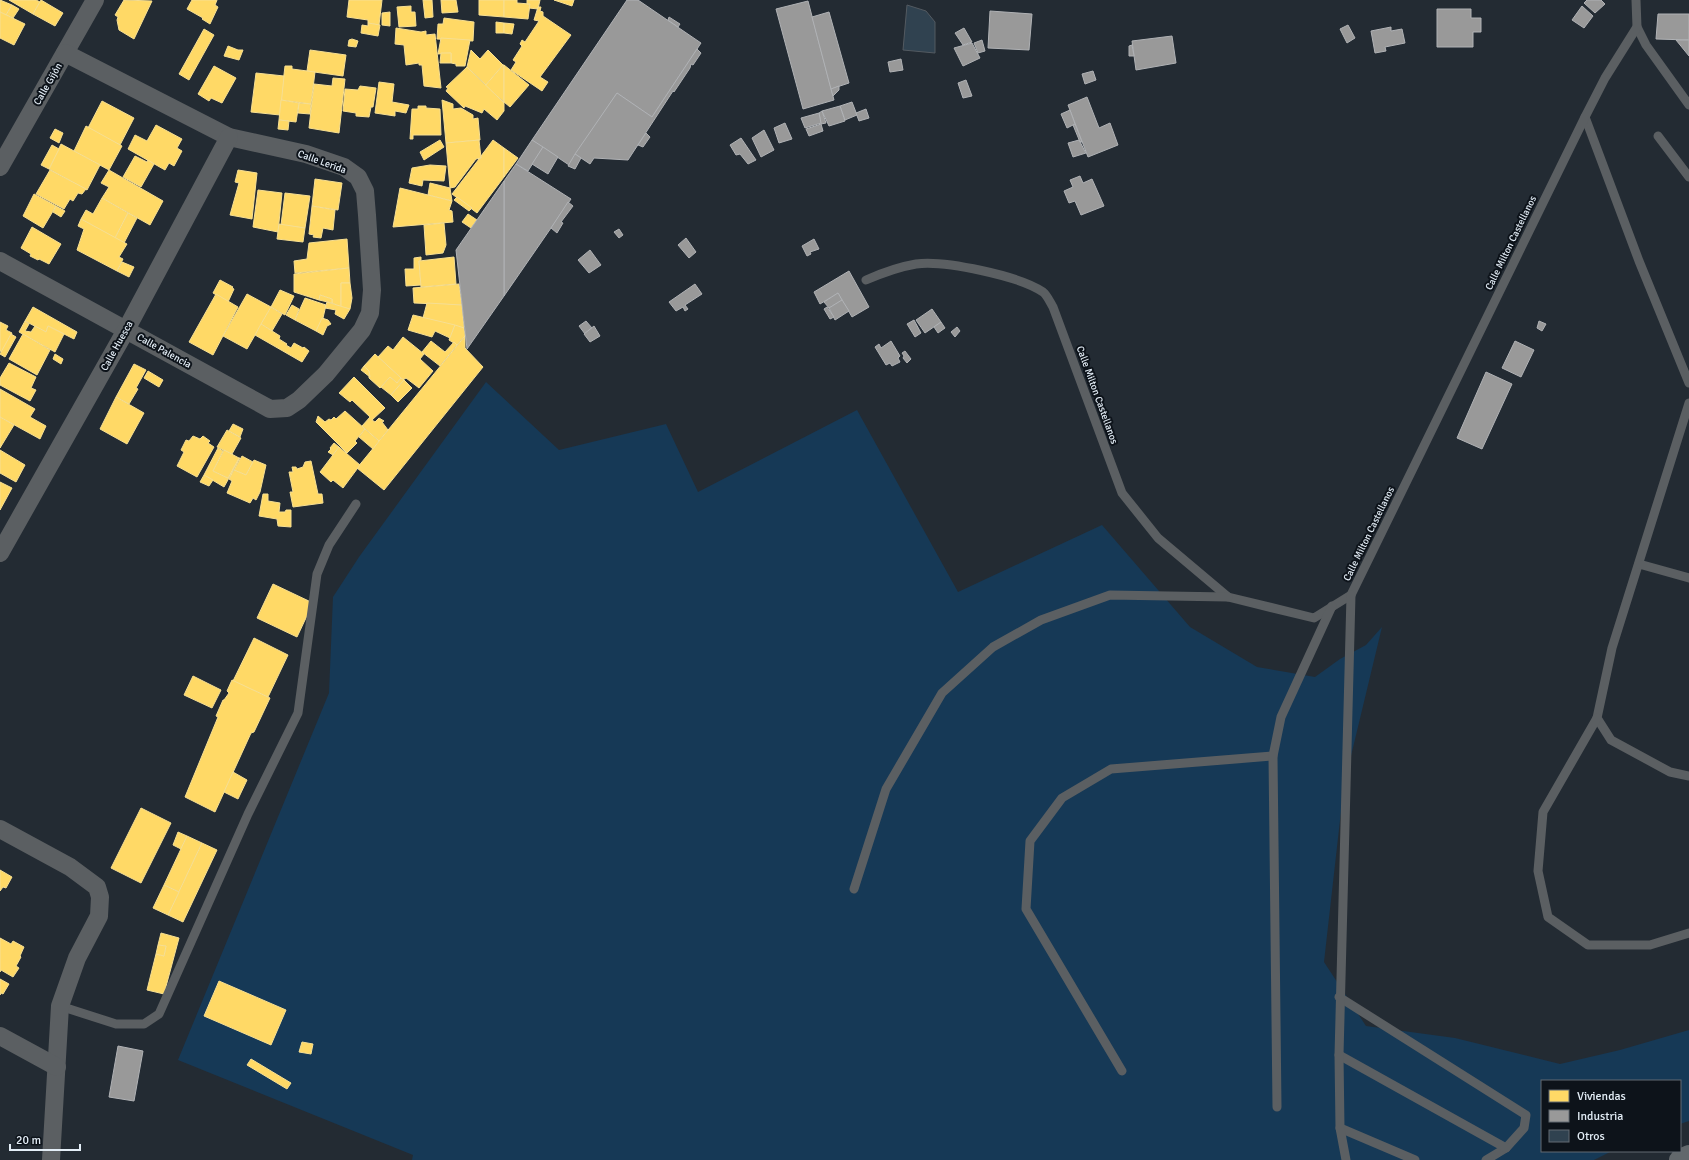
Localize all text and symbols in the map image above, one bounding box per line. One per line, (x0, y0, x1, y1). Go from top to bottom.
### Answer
street label: Calle Gijón (31, 61, 65, 107)
street label: Calle Lerida (296, 148, 348, 176)
street label: Calle Milton Castellanos (1483, 193, 1539, 292)
street label: Calle Huesca (98, 319, 136, 373)
street label: Calle Palencia (135, 331, 193, 371)
street label: Calle Milton Castellanos (1074, 344, 1121, 446)
street label: Calle Milton Castellanos (1341, 484, 1397, 583)
legend (1541, 1080, 1681, 1152)
text: Viviendas (1577, 1089, 1626, 1104)
text: Industria (1577, 1109, 1623, 1124)
scale bar (10, 1126, 80, 1152)
text: Otros (1577, 1129, 1605, 1144)
text: 20 m (16, 1133, 41, 1148)

